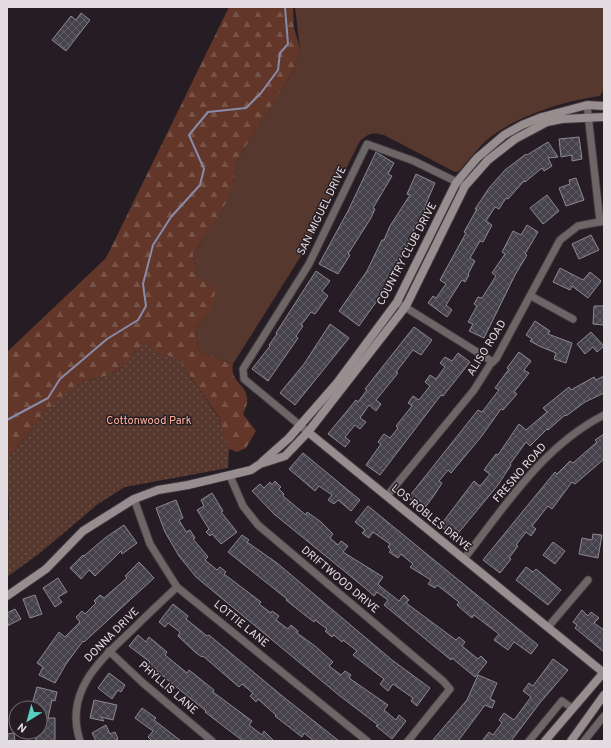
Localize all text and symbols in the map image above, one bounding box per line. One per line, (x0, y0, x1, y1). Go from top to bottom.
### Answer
street label: SAN MIGUEL DRIVE (294, 164, 350, 258)
street label: COUNTRY CLUB DRIVE (374, 200, 440, 308)
street label: ALISO ROAD (464, 317, 510, 379)
park label: Cottonwood Park (106, 414, 192, 428)
street label: FRESNO ROAD (490, 440, 550, 506)
street label: LOS ROBLES DRIVE (388, 481, 474, 555)
street label: DRIFTWOOD DRIVE (298, 543, 382, 617)
street label: LOTTIE LANE (211, 598, 271, 650)
street label: DONNA DRIVE (82, 605, 142, 665)
street label: PHYLLIS LANE (136, 659, 200, 717)
north arrow (8, 700, 48, 740)
text: N (15, 719, 30, 735)

